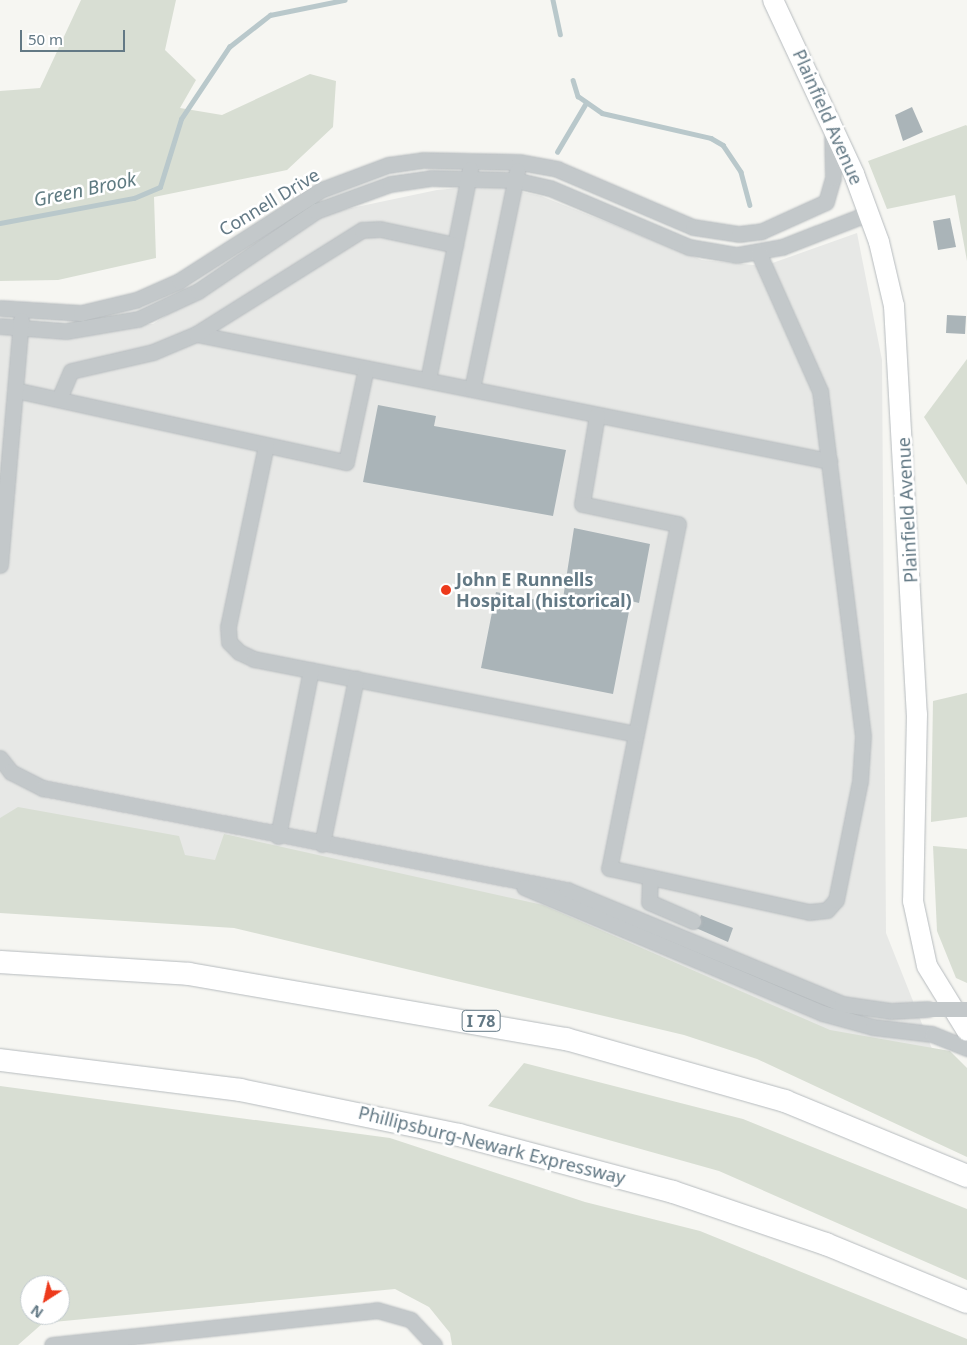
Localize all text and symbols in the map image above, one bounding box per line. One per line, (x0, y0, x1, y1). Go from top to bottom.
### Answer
scale bar (22, 20, 128, 52)
text: 50 m (28, 29, 63, 49)
street label: Plainfield Avenue (788, 46, 868, 188)
street label: Connell Drive (215, 164, 323, 240)
water label: Green Brook (32, 168, 138, 212)
street label: Plainfield Avenue (892, 437, 922, 583)
place label: John E Runnells Hospital (historical) (456, 569, 632, 612)
marker: John E Runnells Hospital (historical) (440, 584, 452, 596)
road number: I 78 (461, 1008, 501, 1034)
street label: Phillipsburg-Newark Expressway (356, 1101, 628, 1189)
north arrow (20, 1275, 70, 1325)
text: N (27, 1301, 47, 1323)

